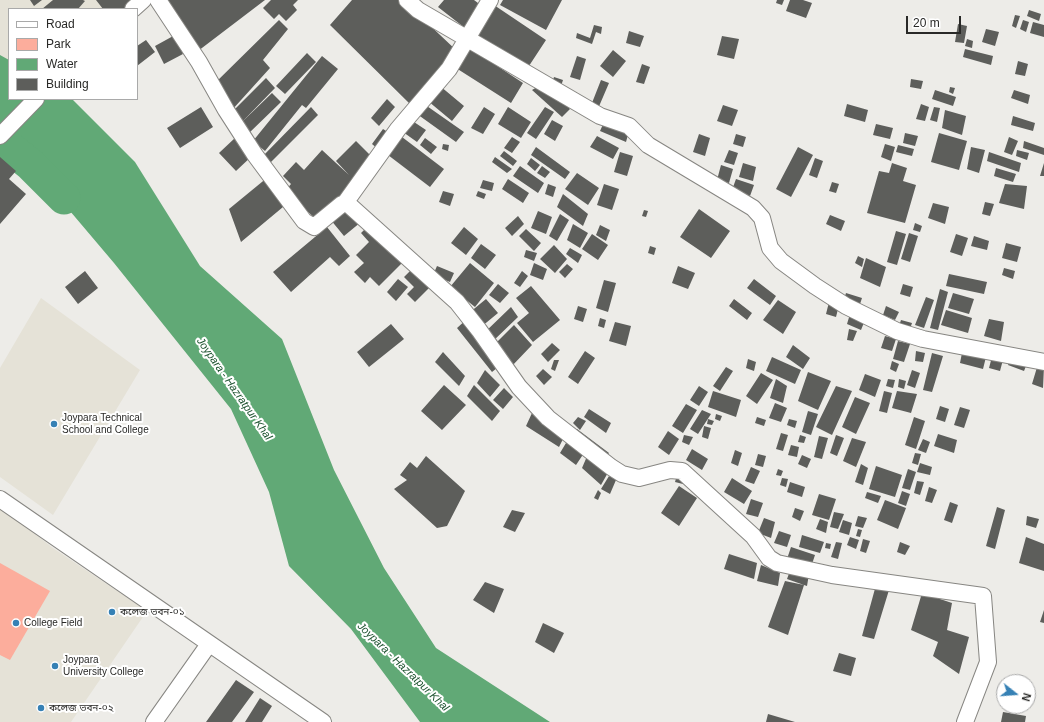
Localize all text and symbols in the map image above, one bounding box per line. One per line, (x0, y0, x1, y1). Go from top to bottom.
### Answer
legend (8, 8, 138, 100)
scale bar (908, 8, 963, 34)
text: 20 m (913, 16, 940, 30)
text: Road (46, 17, 75, 31)
text: Park (46, 37, 71, 51)
text: Water (46, 57, 78, 71)
text: Building (46, 77, 89, 91)
water label: Joypara - Hazratpur Khal (194, 335, 274, 443)
place label: Joypara Technical School and College (62, 412, 149, 436)
marker: Joypara Technical School and College (49, 419, 59, 429)
place label: কলেজ ভবন-০১ (120, 606, 185, 618)
marker: কলেজ ভবন-০১ (107, 607, 117, 617)
place label: College Field (24, 617, 82, 629)
marker: College Field (11, 618, 21, 628)
water label: Joypara - Hazratpur Khal (354, 620, 452, 714)
place label: Joypara University College (63, 654, 144, 678)
marker: Joypara University College (50, 661, 60, 671)
north arrow (996, 674, 1036, 714)
text: N (1020, 692, 1033, 703)
place label: কলেজ ভবন-০২ (49, 702, 114, 714)
marker: কলেজ ভবন-০২ (36, 703, 46, 713)

